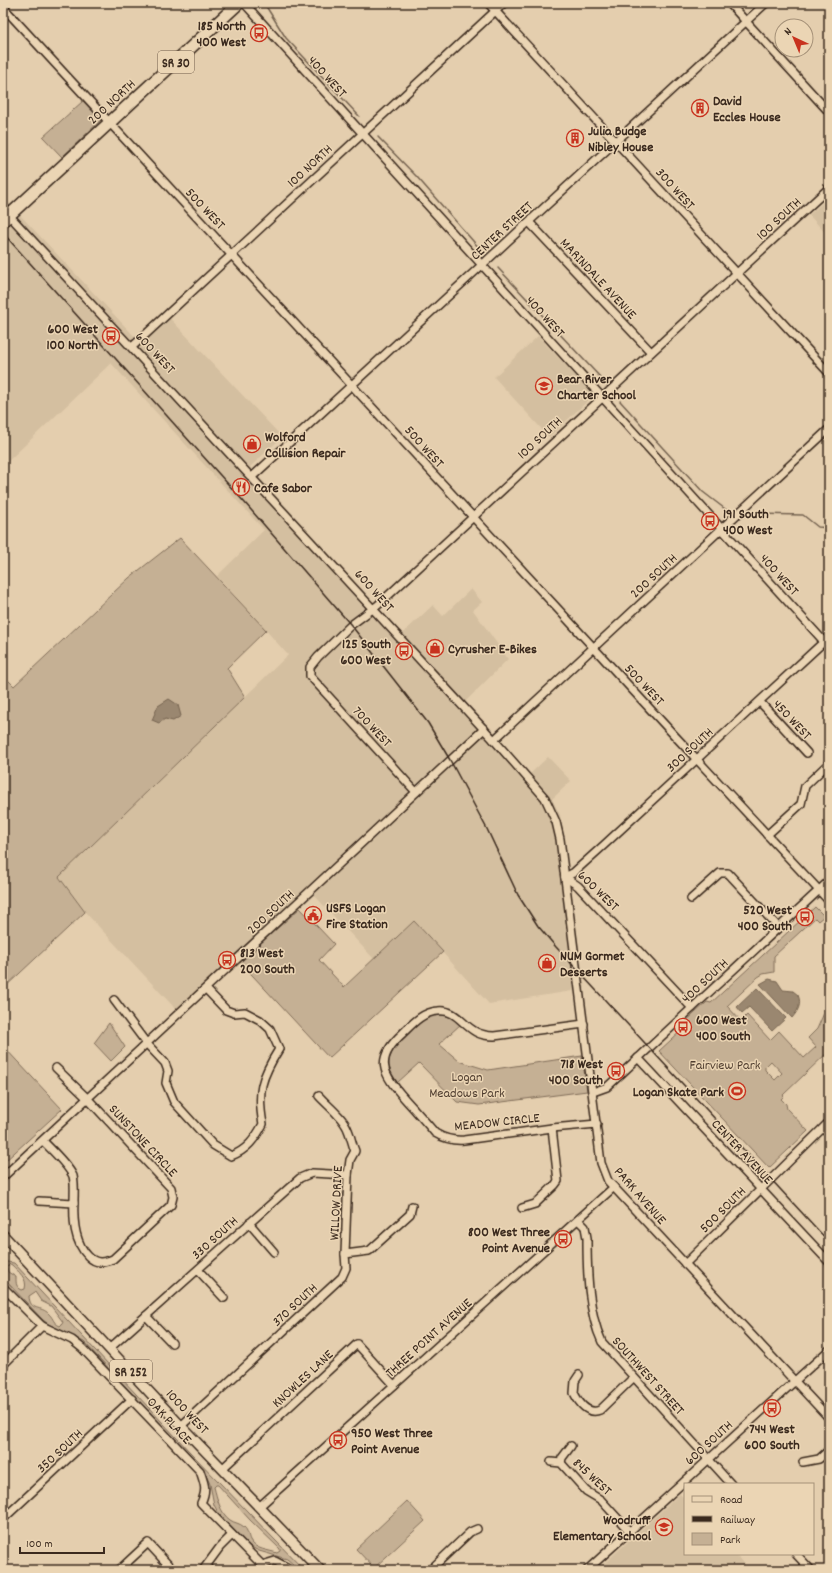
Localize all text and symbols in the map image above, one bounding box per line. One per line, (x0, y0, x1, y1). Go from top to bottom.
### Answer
place label: 185 North 400 West (196, 17, 247, 53)
north arrow (774, 18, 814, 58)
bus stop icon: 185 North 400 West (249, 23, 269, 43)
text: N (781, 24, 796, 40)
road number: SR 30 (158, 51, 194, 73)
street label: 400 WEST (302, 52, 351, 103)
street label: 200 NORTH (84, 75, 141, 130)
place label: David Eccles House (713, 92, 781, 128)
building icon: David Eccles House (690, 98, 710, 118)
place label: Julia Budge Nibley House (588, 122, 653, 158)
building icon: Julia Budge Nibley House (565, 128, 585, 148)
street label: 100 NORTH (283, 140, 338, 193)
street label: 300 WEST (650, 164, 699, 215)
street label: 500 WEST (180, 184, 230, 235)
street label: 100 SOUTH (752, 193, 806, 246)
street label: CENTER STREET (467, 197, 538, 266)
street label: MARINDALE AVENUE (554, 234, 641, 325)
street label: 400 WEST (520, 292, 569, 343)
place label: 600 West 100 North (47, 320, 99, 356)
bus stop icon: 600 West 100 North (101, 326, 121, 346)
street label: 600 WEST (130, 328, 180, 379)
place label: Bear River Charter School (557, 370, 636, 406)
school or university icon: Bear River Charter School (534, 376, 554, 396)
street label: 100 SOUTH (513, 412, 567, 465)
street label: 500 WEST (399, 422, 448, 473)
place label: Wolford Collision Repair (265, 428, 346, 464)
shop icon: Wolford Collision Repair (242, 434, 262, 454)
restaurant icon: Cafe Sabor (231, 477, 251, 497)
place label: Cafe Sabor (254, 479, 313, 499)
place label: 191 South 400 West (723, 505, 773, 541)
bus stop icon: 191 South 400 West (700, 511, 720, 531)
street label: 200 SOUTH (626, 549, 683, 604)
street label: 400 WEST (754, 550, 803, 601)
street label: 600 WEST (349, 566, 398, 617)
place label: 125 South 600 West (340, 635, 392, 671)
shop icon: Cyrusher E-Bikes (425, 638, 445, 658)
place label: Cyrusher E-Bikes (448, 640, 537, 660)
bus stop icon: 125 South 600 West (394, 641, 414, 661)
street label: 500 WEST (619, 660, 669, 711)
street label: 450 WEST (767, 696, 816, 746)
street label: 700 WEST (347, 702, 396, 753)
street label: 300 SOUTH (662, 723, 719, 778)
street label: 600 WEST (572, 866, 623, 917)
street label: 200 SOUTH (243, 885, 300, 940)
place label: USFS Logan Fire Station (326, 899, 388, 935)
place label: 520 West 400 South (738, 901, 793, 937)
public building icon: USFS Logan Fire Station (303, 905, 323, 925)
bus stop icon: 520 West 400 South (795, 907, 815, 927)
place label: 813 West 200 South (240, 944, 295, 980)
place label: NUM Gormet Desserts (560, 947, 625, 983)
bus stop icon: 813 West 200 South (217, 950, 237, 970)
shop icon: NUM Gormet Desserts (537, 953, 557, 973)
street label: 400 SOUTH (677, 954, 733, 1009)
place label: 600 West 400 South (696, 1011, 751, 1047)
bus stop icon: 600 West 400 South (673, 1017, 693, 1037)
place label: 718 West 400 South (549, 1055, 604, 1091)
park label: Fairview Park (689, 1056, 761, 1076)
bus stop icon: 718 West 400 South (606, 1061, 626, 1081)
park label: Logan Meadows Park (429, 1068, 505, 1104)
sports icon: Logan Skate Park (727, 1081, 747, 1101)
place label: Logan Skate Park (633, 1083, 724, 1103)
street label: SUNSTONE CIRCLE (103, 1100, 182, 1183)
street label: MEADOW CIRCLE (454, 1108, 542, 1137)
street label: CENTER AVENUE (706, 1115, 778, 1190)
street label: PARK AVENUE (609, 1163, 671, 1230)
street label: WILLOW DRIVE (325, 1165, 349, 1241)
street label: 500 SOUTH (696, 1183, 751, 1238)
street label: 330 SOUTH (187, 1212, 243, 1265)
place label: 800 West Three Point Avenue (468, 1223, 550, 1259)
bus stop icon: 800 West Three Point Avenue (553, 1229, 573, 1249)
street label: 370 SOUTH (268, 1279, 323, 1332)
street label: THREE POINT AVENUE (382, 1294, 478, 1383)
street label: SOUTHWEST STREET (607, 1332, 689, 1420)
street label: KNOWLES LANE (268, 1345, 339, 1413)
road number: SR 252 (110, 1360, 152, 1382)
street label: 1000 WEST (160, 1385, 213, 1440)
street label: OAK PLACE (141, 1393, 196, 1450)
bus stop icon: 744 West 600 South (762, 1398, 782, 1418)
street label: 600 SOUTH (681, 1416, 738, 1471)
place label: 744 West 600 South (744, 1420, 800, 1456)
place label: 950 West Three Point Avenue (351, 1424, 433, 1460)
street label: 350 SOUTH (33, 1425, 88, 1478)
bus stop icon: 950 West Three Point Avenue (328, 1430, 348, 1450)
street label: 845 WEST (568, 1454, 616, 1501)
legend (684, 1483, 814, 1555)
text: Road (720, 1492, 742, 1509)
place label: Woodruff Elementary School (553, 1511, 652, 1547)
text: Railway (720, 1512, 756, 1529)
school or university icon: Woodruff Elementary School (654, 1517, 674, 1537)
scale bar (20, 1529, 104, 1555)
text: Park (720, 1532, 741, 1549)
text: 100 m (26, 1536, 53, 1553)

